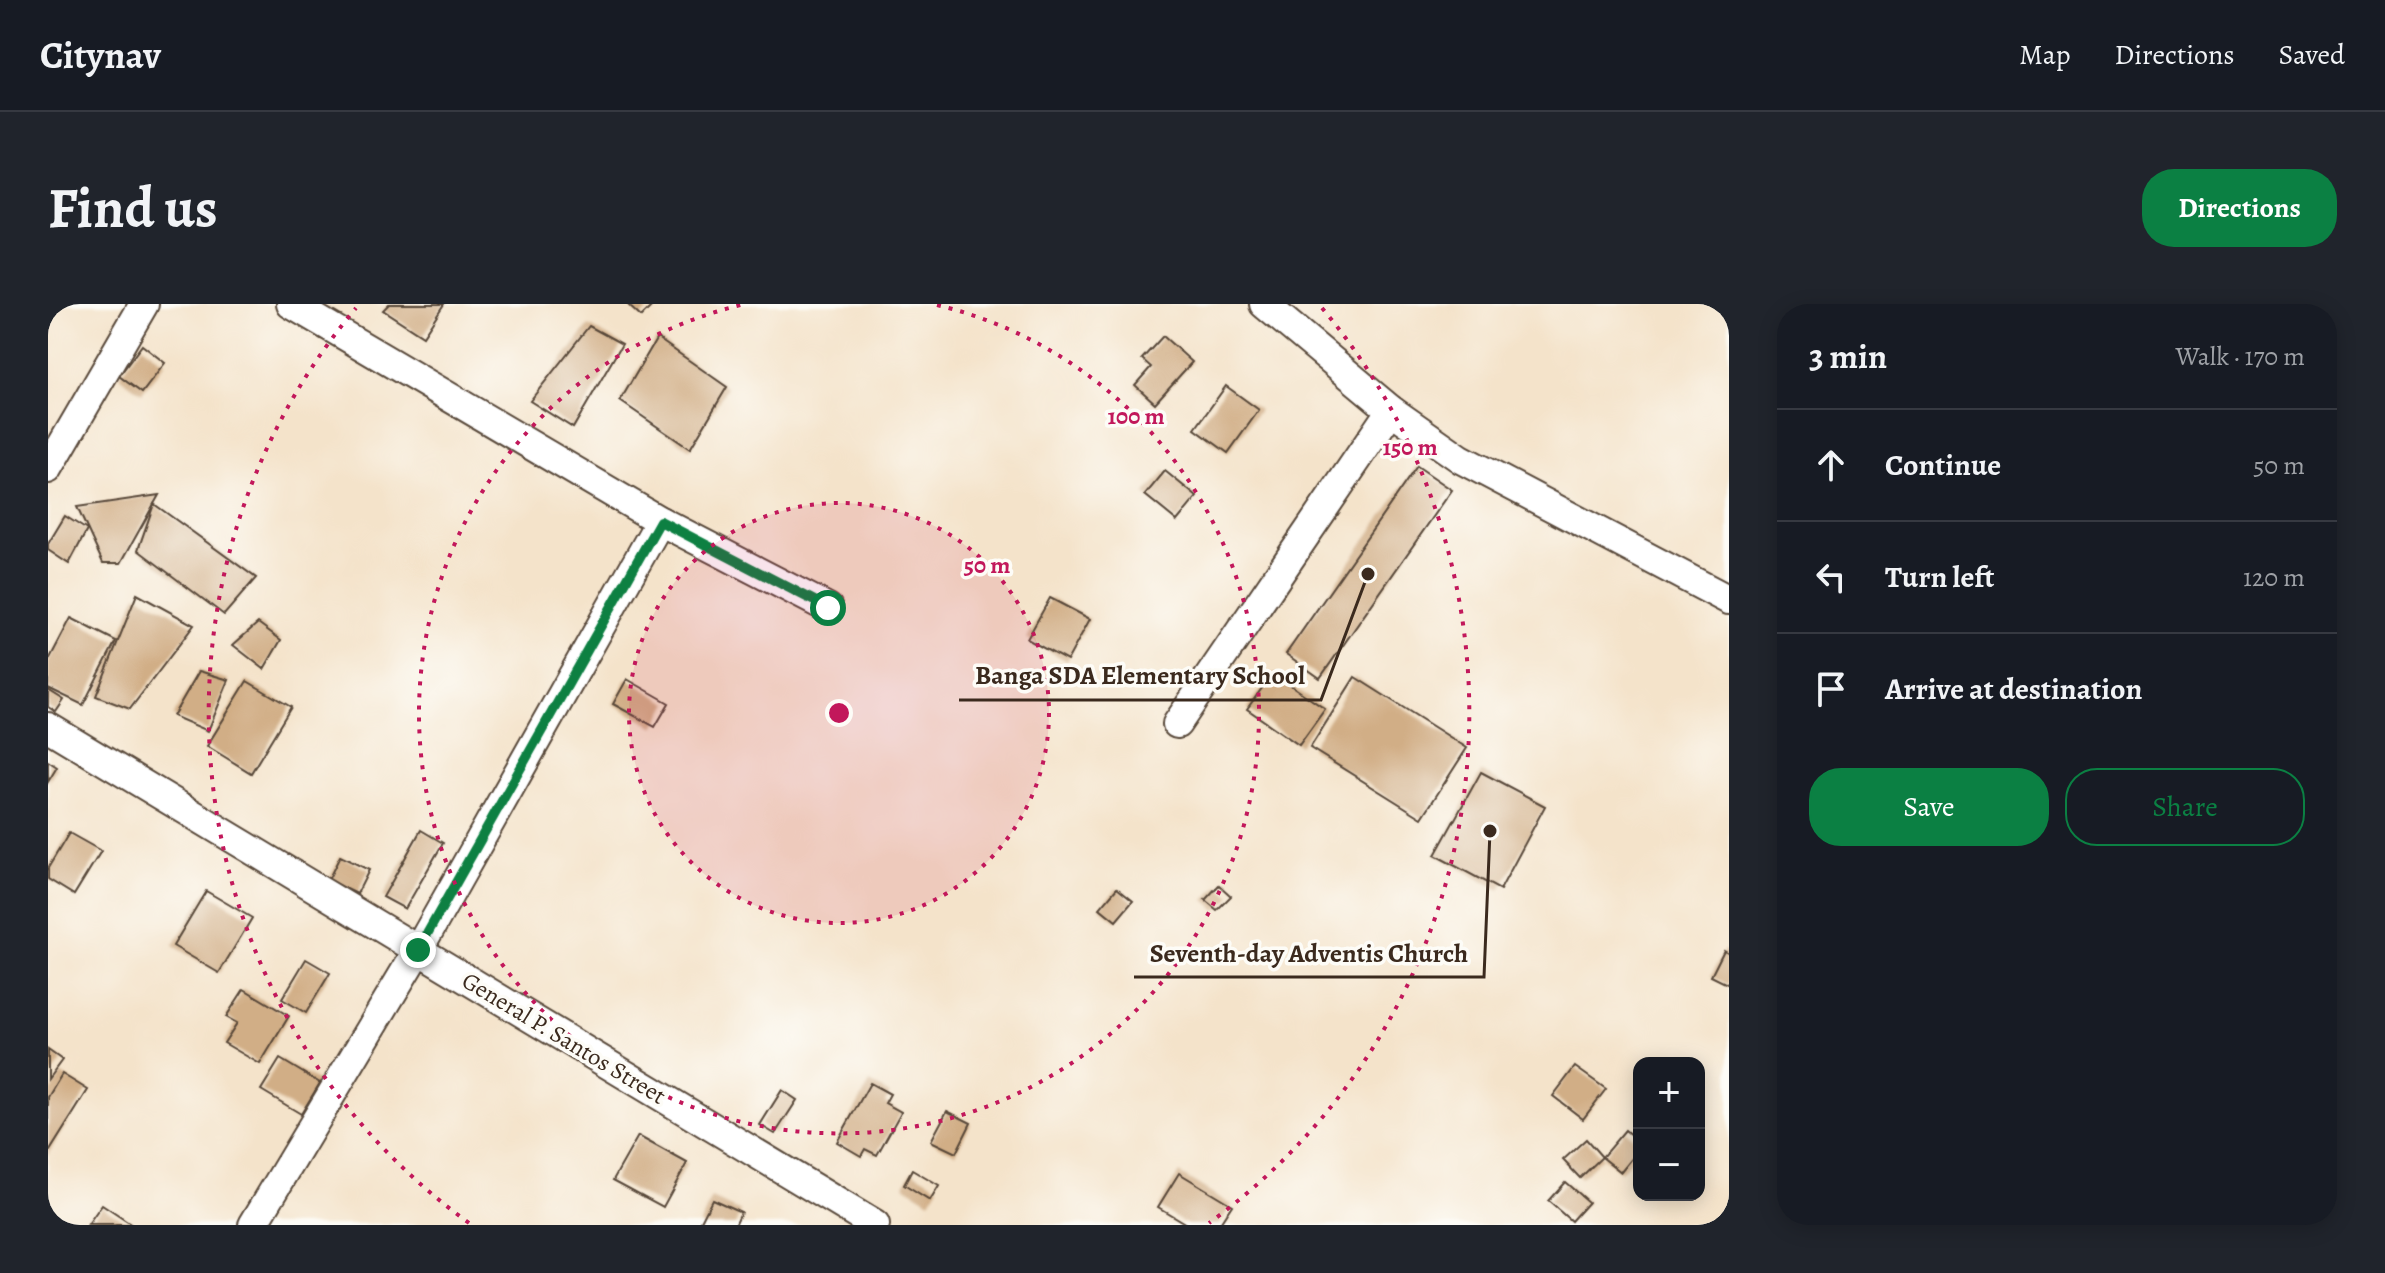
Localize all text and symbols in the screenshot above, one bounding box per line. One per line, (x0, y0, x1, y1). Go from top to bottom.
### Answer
text: Citynav (40, 29, 161, 81)
text: Map (2019, 36, 2070, 74)
text: Directions (2114, 36, 2235, 74)
text: Saved (2279, 36, 2345, 74)
button: Directions (2142, 169, 2337, 247)
text: Find us (48, 170, 218, 246)
text: 3 min (1809, 333, 1887, 380)
text: Walk · 170 m (2176, 339, 2305, 374)
text: 100 m (1107, 400, 1165, 432)
text: 150 m (1382, 431, 1438, 463)
icon: ahead (1809, 443, 1853, 487)
text: Continue (1885, 445, 2001, 485)
text: 50 m (2253, 448, 2305, 483)
text: 50 m (964, 549, 1010, 581)
icon: left (1809, 555, 1853, 599)
text: Turn left (1885, 557, 1994, 597)
text: 120 m (2243, 560, 2305, 595)
route start (810, 590, 846, 626)
callout: Banga SDA Elementary School (959, 650, 1321, 700)
text: Banga SDA Elementary School (975, 658, 1305, 693)
icon: arrive (1809, 667, 1853, 711)
text: Arrive at destination (1885, 669, 2142, 709)
centre of rings (825, 699, 853, 727)
button: Save (1809, 768, 2049, 846)
button: Share (2065, 768, 2305, 846)
callout: Seventh-day Adventis Church (1134, 927, 1484, 977)
route end (400, 932, 436, 968)
text: Seventh-day Adventis Church (1150, 936, 1468, 971)
street label: General P. Santos Street (456, 964, 672, 1112)
map controls (1633, 1057, 1705, 1201)
button: + (1633, 1057, 1705, 1129)
button: − (1633, 1129, 1705, 1201)

